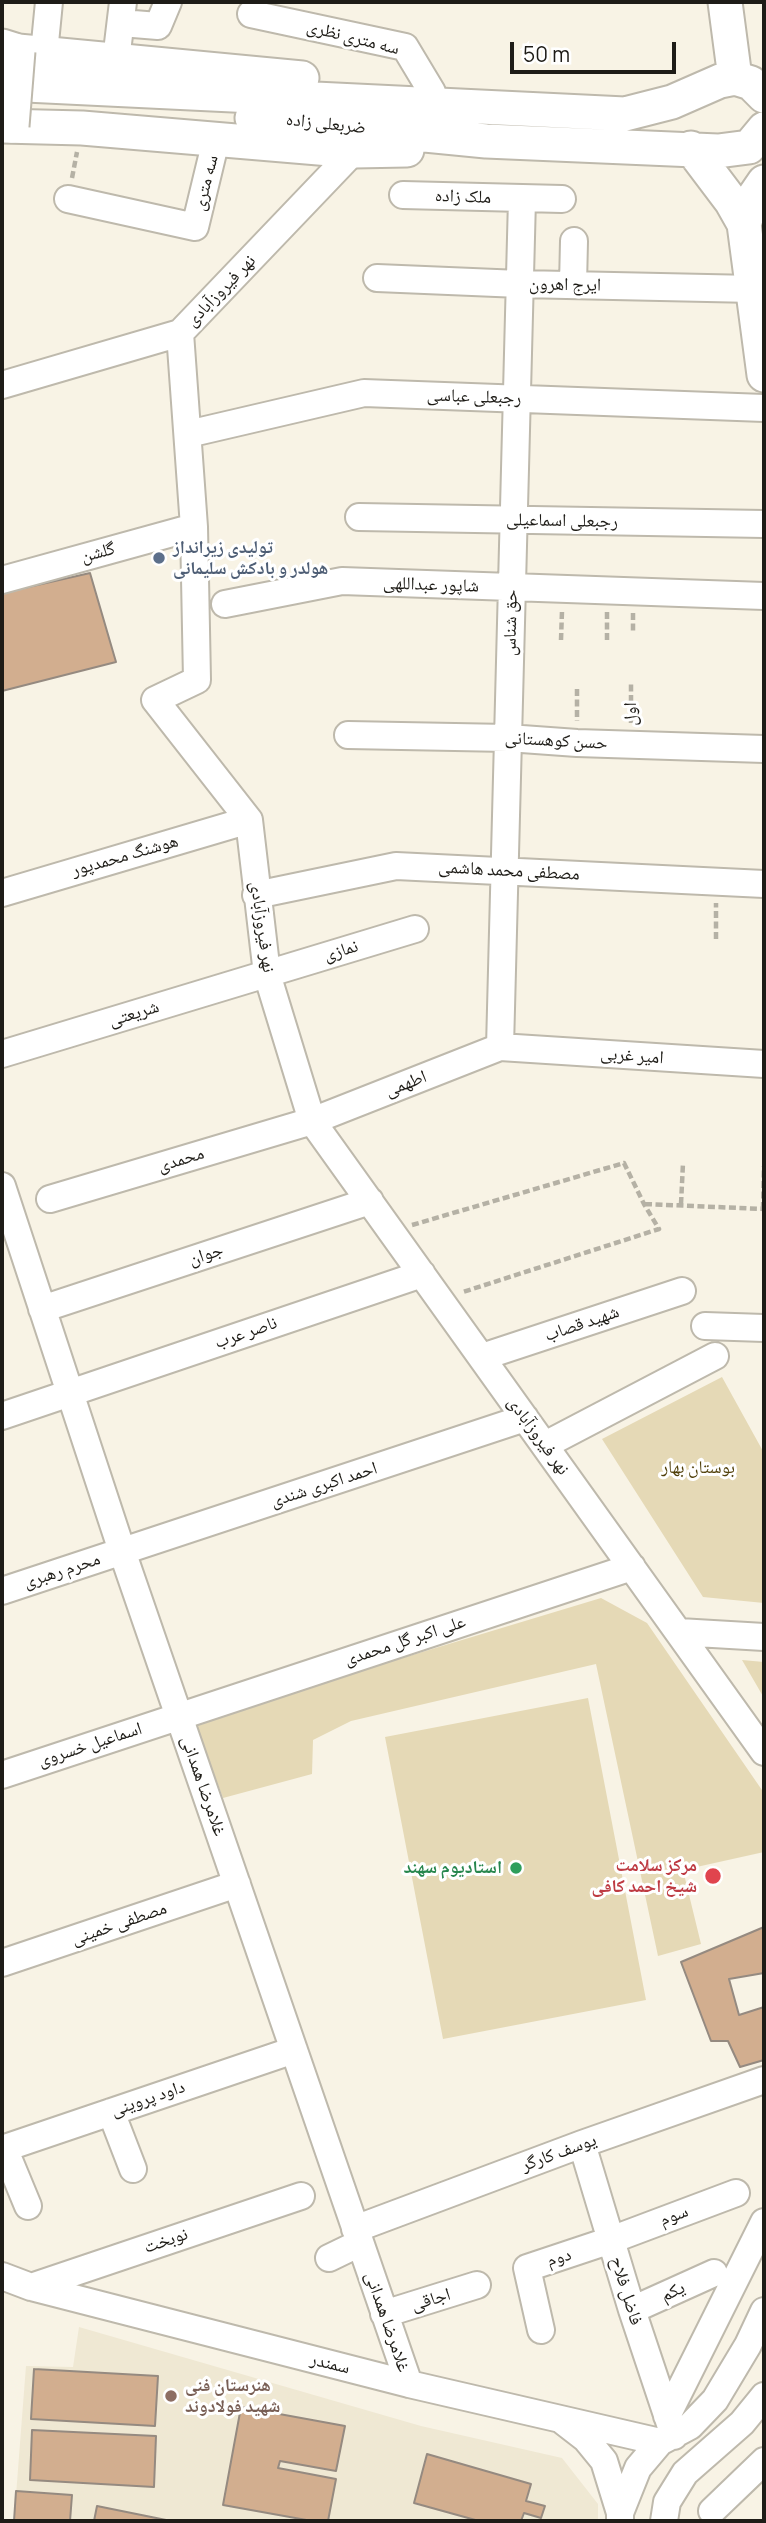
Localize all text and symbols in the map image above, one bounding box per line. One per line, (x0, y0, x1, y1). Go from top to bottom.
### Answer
street label: سه متری نظری (304, 16, 402, 60)
scale bar (514, 28, 680, 72)
text: 50 m (523, 40, 570, 68)
street label: ضربعلی زاده (285, 109, 367, 139)
street label: سه متری (189, 153, 223, 213)
street label: ملک زاده (435, 185, 491, 209)
street label: نهر فیروزآبادی (181, 251, 261, 331)
street label: ایرج اهرون (529, 274, 601, 296)
street label: رجبعلی عباسی (426, 385, 522, 409)
street label: رجبعلی اسماعیلی (506, 509, 618, 533)
place label: تولیدی زیرانداز هولدر و بادکش سلیمانی (173, 537, 328, 580)
street label: گلشن (79, 538, 117, 568)
marker: تولیدی زیرانداز هولدر و بادکش سلیمانی (151, 550, 167, 566)
street label: شاپور عبداللهی (383, 573, 479, 597)
street label: حق شناس (500, 590, 522, 656)
street label: اول (620, 702, 642, 726)
street label: حسن کوهستانی (504, 728, 608, 754)
street label: هوشنگ محمدپور (69, 830, 181, 882)
street label: مصطفی محمد هاشمی (438, 857, 580, 885)
street label: نهر فیروزآبادی (245, 880, 279, 974)
street label: نمازی (321, 936, 361, 966)
street label: شریعتی (106, 996, 162, 1032)
street label: امیر غربی (600, 1043, 664, 1069)
street label: اطهمی (382, 1066, 430, 1102)
street label: محمدی (155, 1143, 207, 1177)
street label: جوان (186, 1239, 226, 1271)
street label: شهید قصاب (542, 1301, 622, 1347)
street label: ناصر عرب (212, 1312, 280, 1354)
street label: نهر فیروزآبادی (502, 1393, 574, 1479)
park label: بوستان بهار (661, 1457, 735, 1479)
street label: احمد اکبری شندی (268, 1458, 380, 1512)
street label: محرم رهبری (21, 1548, 103, 1594)
street label: علی اکبر گل محمدی (342, 1611, 468, 1671)
street label: اسماعیل خسروی (35, 1718, 145, 1772)
street label: غلامرضا همدانی (176, 1733, 230, 1839)
place label: مرکز سلامت شیخ احمد کافی (591, 1855, 697, 1898)
place label: استادیوم سهند (403, 1857, 502, 1879)
marker: استادیوم سهند (508, 1860, 524, 1876)
marker: مرکز سلامت شیخ احمد کافی (703, 1866, 723, 1886)
street label: مصطفی خمینی (68, 1898, 170, 1950)
street label: داود پروینی (108, 2076, 188, 2122)
street label: یوسف کارگر (518, 2129, 600, 2177)
street label: سوم (657, 2201, 691, 2231)
street label: نوبخت (141, 2223, 191, 2259)
street label: دوم (544, 2244, 574, 2272)
street label: فاضل فلاح (605, 2254, 647, 2328)
street label: غلامرضا همدانی (360, 2269, 414, 2375)
street label: یکم (658, 2277, 688, 2307)
street label: اجاقی (409, 2284, 453, 2316)
street label: سمندر (308, 2349, 352, 2379)
place label: هنرستان فنی شهید فولادوند (185, 2375, 280, 2418)
marker: هنرستان فنی شهید فولادوند (163, 2388, 179, 2404)

